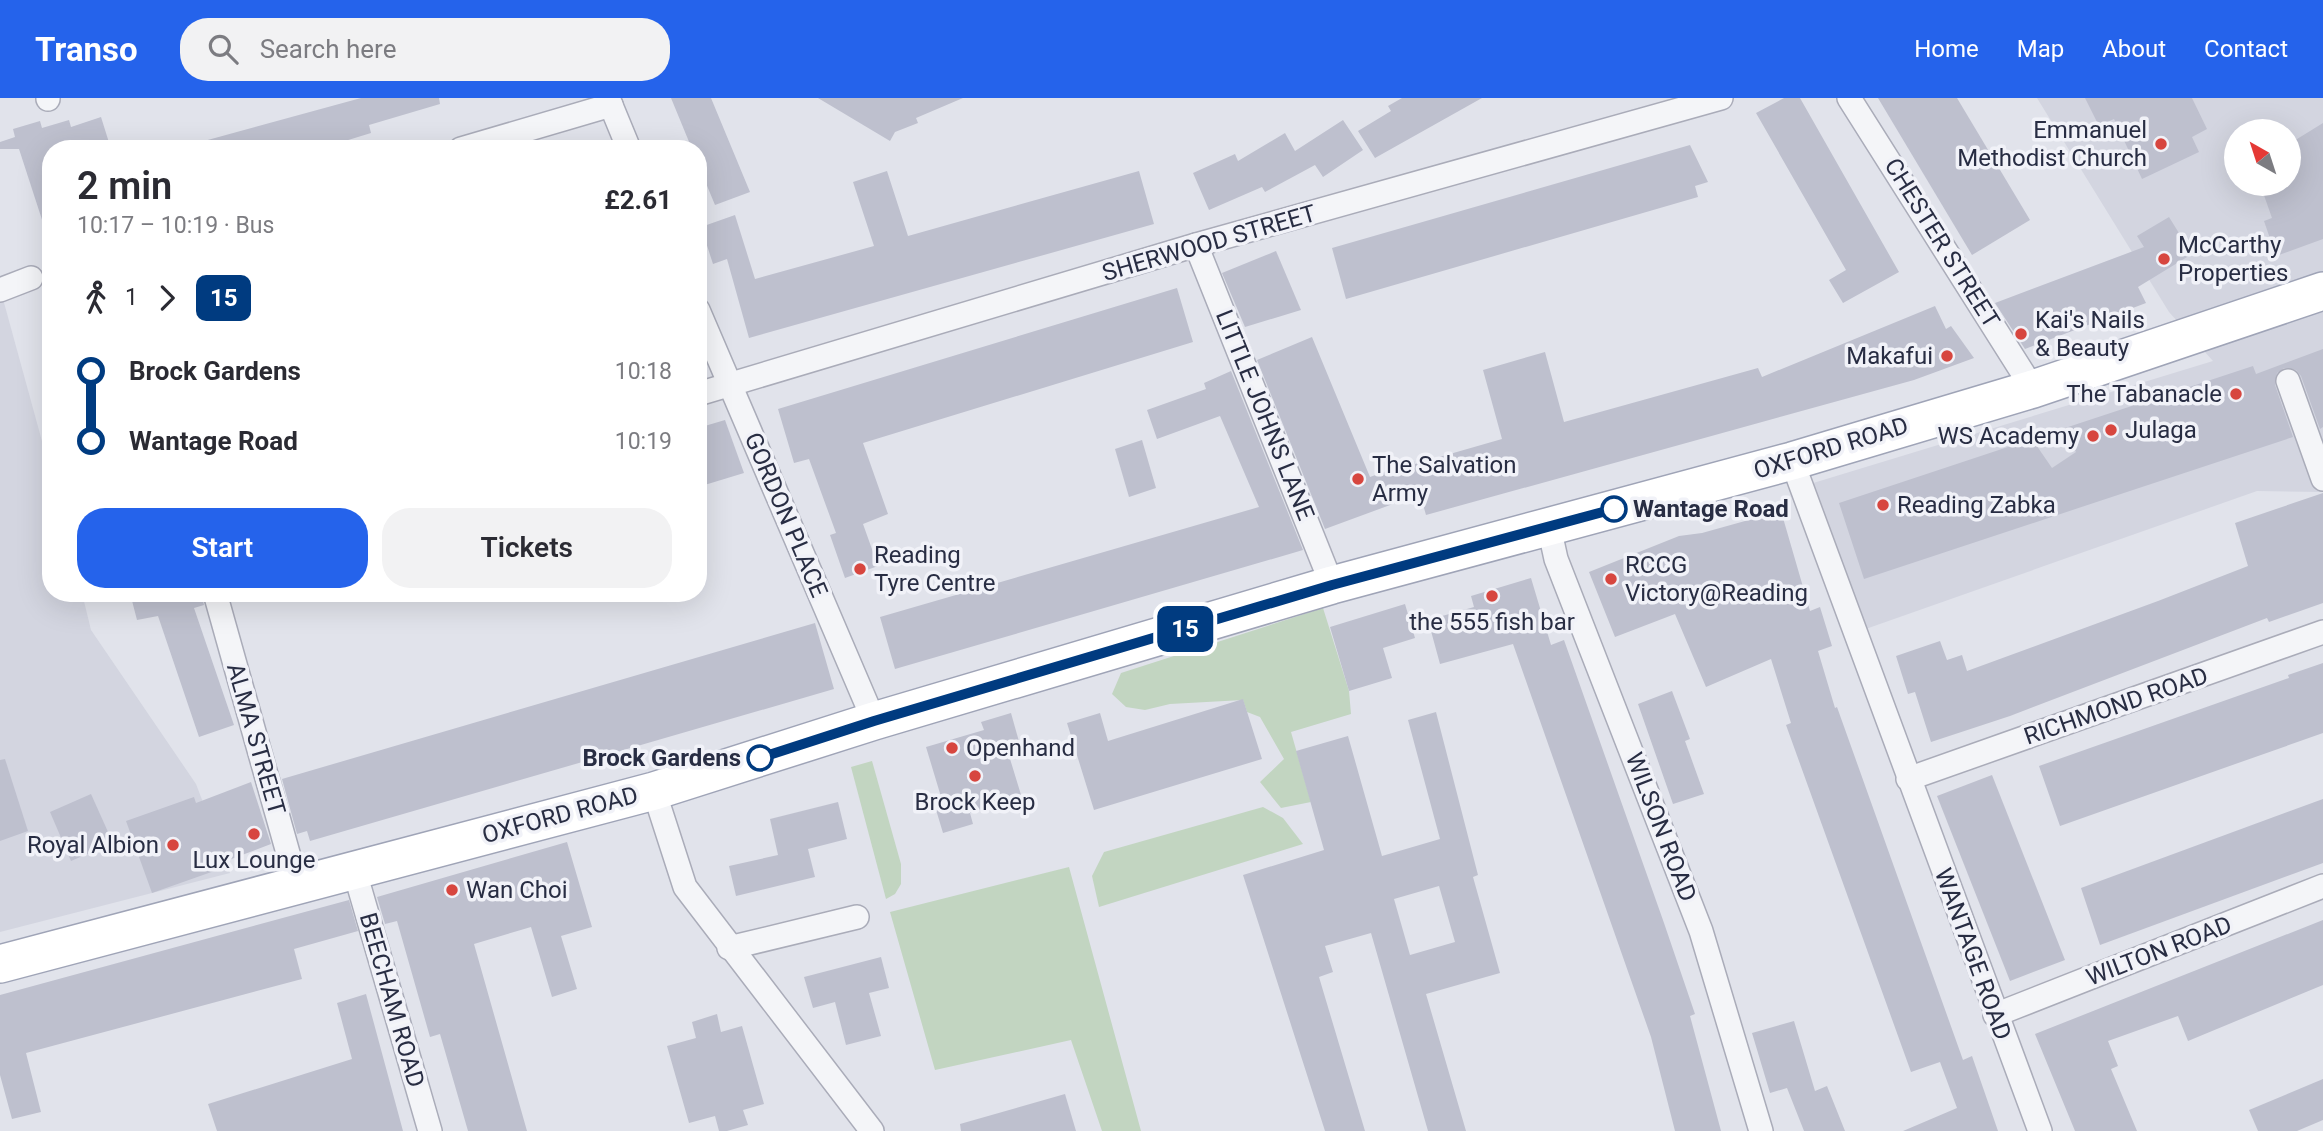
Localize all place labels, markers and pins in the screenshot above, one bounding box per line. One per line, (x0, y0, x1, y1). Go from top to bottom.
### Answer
place label: Emmanuel Methodist Church (1957, 116, 2147, 172)
marker: Emmanuel Methodist Church (2153, 136, 2169, 152)
place label: McCarthy Properties (2178, 231, 2288, 287)
marker: McCarthy Properties (2156, 251, 2172, 267)
place label: Kai's Nails & Beauty (2035, 306, 2145, 362)
marker: Kai's Nails & Beauty (2013, 326, 2029, 342)
place label: Makafui (1846, 342, 1933, 370)
marker: Makafui (1939, 348, 1955, 364)
place label: The Tabanacle (2066, 380, 2222, 408)
marker: The Tabanacle (2228, 386, 2244, 402)
place label: Julaga (2125, 416, 2197, 444)
place label: WS Academy (1938, 422, 2080, 450)
marker: Julaga (2103, 422, 2119, 438)
marker: WS Academy (2085, 428, 2101, 444)
place label: The Salvation Army (1372, 451, 1517, 507)
marker: The Salvation Army (1350, 471, 1366, 487)
place label: Reading Zabka (1897, 491, 2056, 519)
place label: Wantage Road (1633, 495, 1789, 523)
marker: Wantage Road (1601, 496, 1627, 522)
marker: Reading Zabka (1875, 497, 1891, 513)
place label: Reading Tyre Centre (874, 541, 996, 597)
place label: RCCG Victory@Reading (1625, 551, 1808, 607)
marker: Reading Tyre Centre (852, 561, 868, 577)
marker: RCCG Victory@Reading (1603, 571, 1619, 587)
marker: the 555 fish bar (1484, 588, 1500, 604)
place label: the 555 fish bar (1409, 608, 1575, 636)
place label: Openhand (966, 734, 1075, 762)
marker: Openhand (944, 740, 960, 756)
place label: Brock Gardens (582, 744, 741, 772)
marker: Brock Gardens (747, 745, 773, 771)
marker: Brock Keep (967, 768, 983, 784)
place label: Brock Keep (915, 788, 1035, 816)
marker: Lux Lounge (246, 826, 262, 842)
place label: Royal Albion (27, 831, 159, 859)
marker: Royal Albion (165, 837, 181, 853)
place label: Lux Lounge (193, 846, 315, 874)
place label: Wan Choi (466, 876, 568, 904)
marker: Wan Choi (444, 882, 460, 898)

